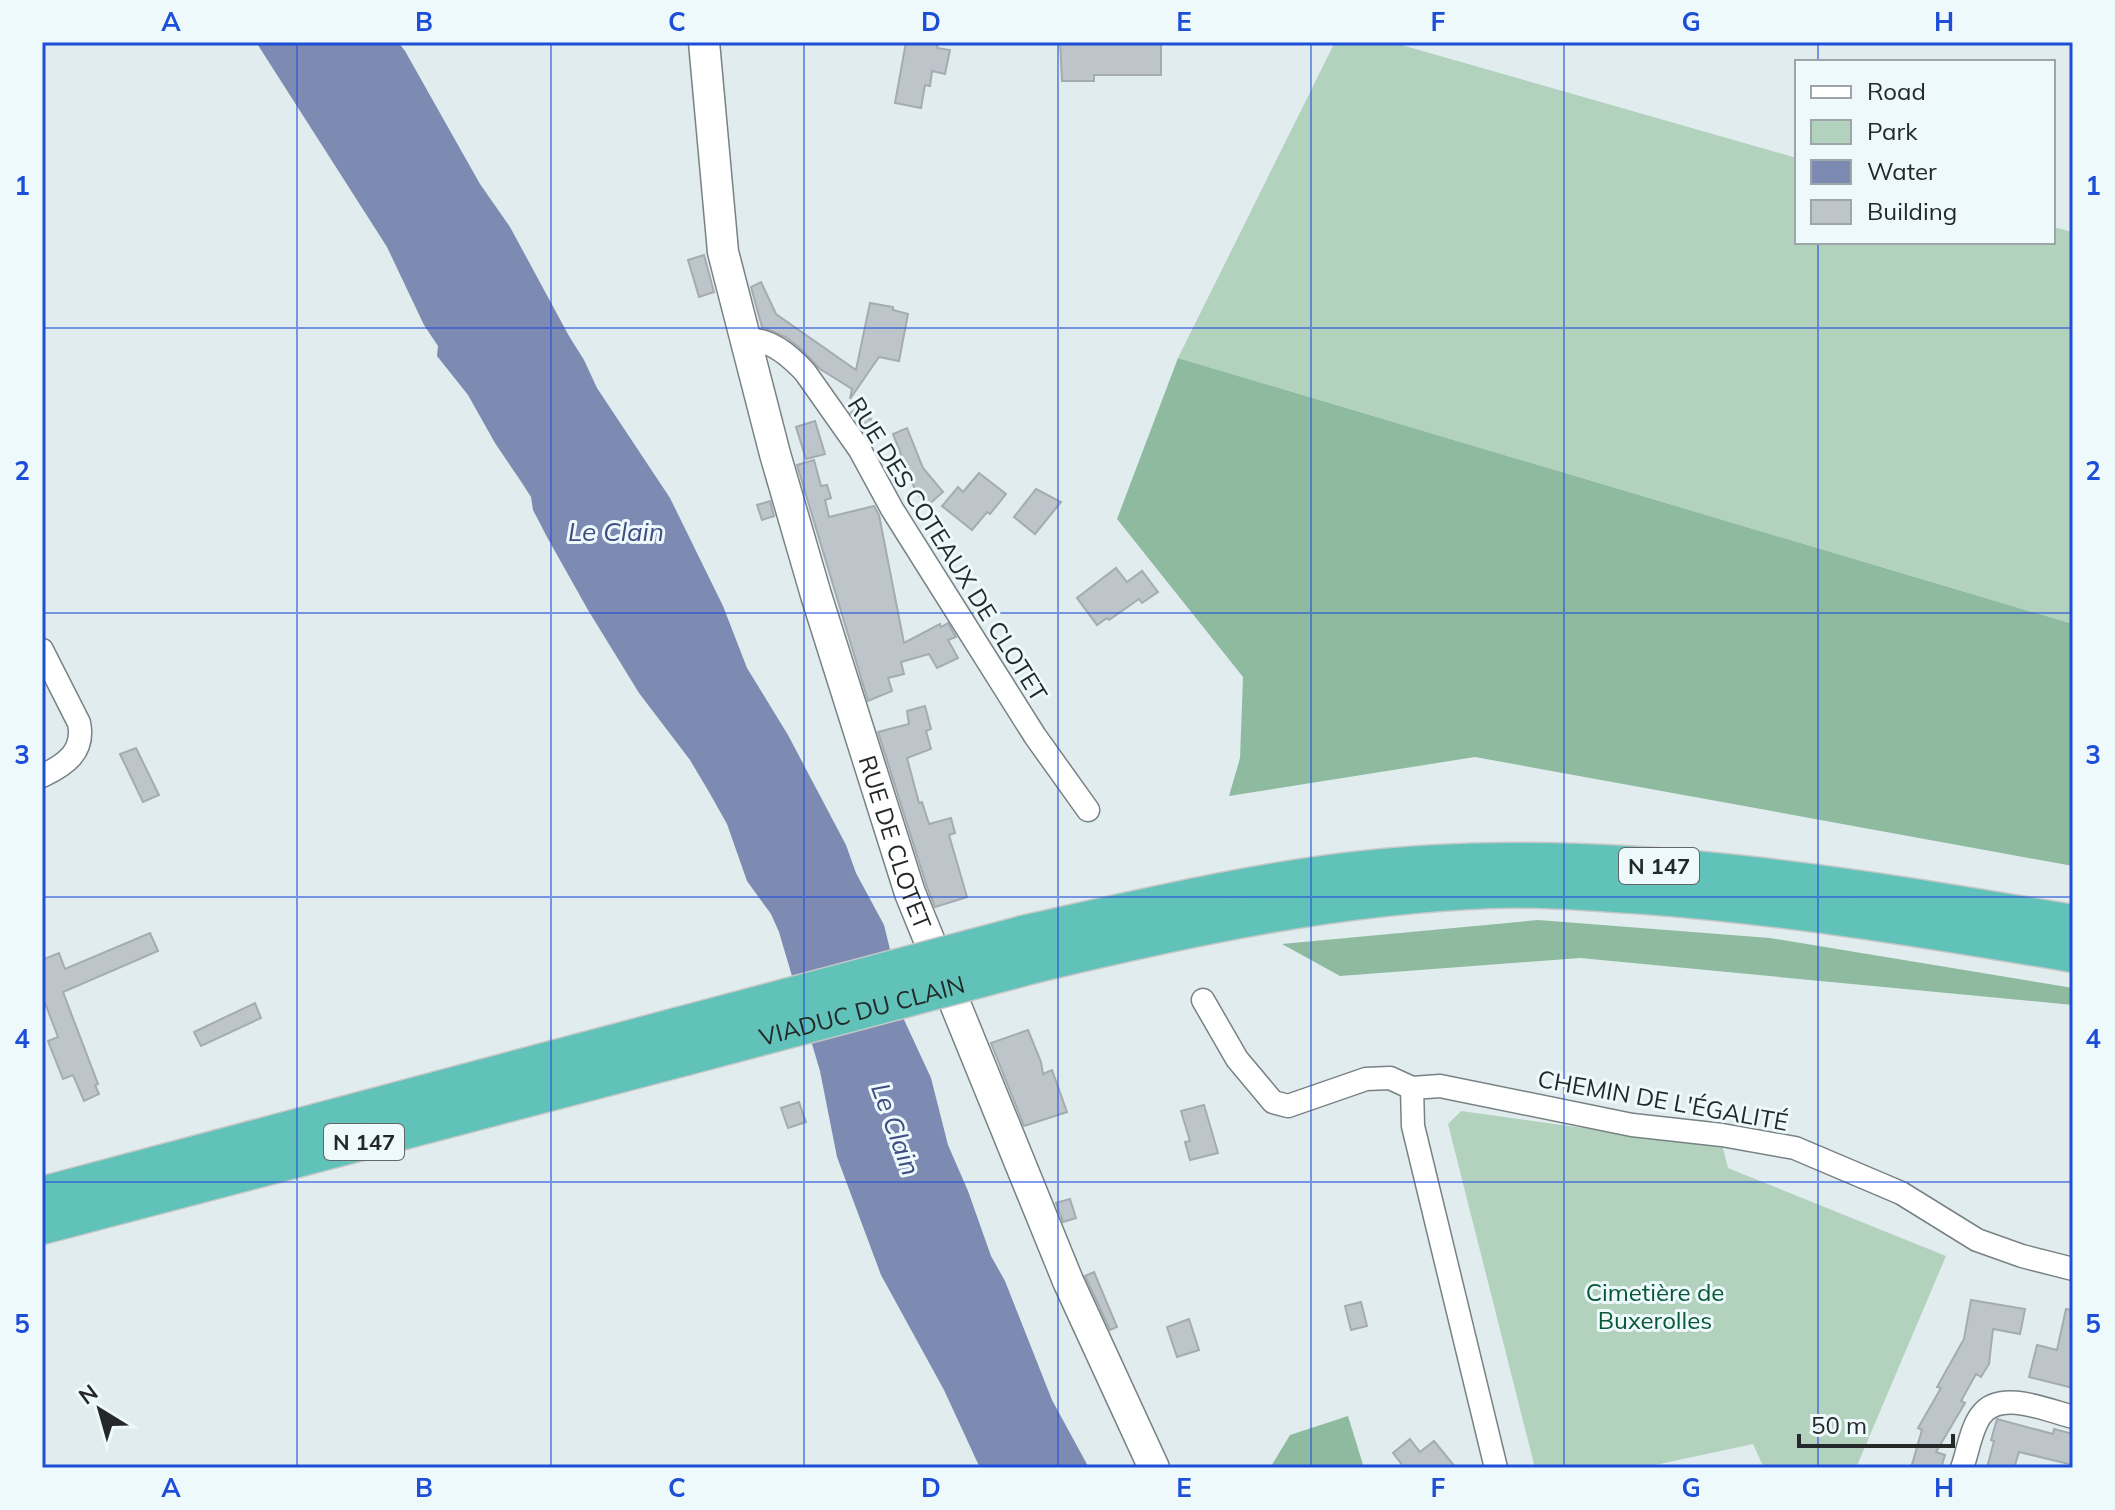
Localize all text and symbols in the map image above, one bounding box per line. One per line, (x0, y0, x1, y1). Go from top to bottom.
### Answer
text: A (161, 5, 181, 38)
text: B (415, 5, 433, 38)
text: C (668, 5, 686, 38)
text: D (921, 5, 941, 38)
text: E (1176, 5, 1192, 38)
text: F (1431, 5, 1446, 38)
text: G (1681, 5, 1701, 38)
text: H (1934, 5, 1954, 38)
legend (1795, 60, 2055, 244)
text: Road (1867, 76, 1926, 106)
text: Park (1867, 116, 1918, 146)
text: Water (1867, 156, 1937, 186)
text: 1 (14, 169, 30, 202)
text: 1 (2085, 169, 2101, 202)
text: Building (1867, 196, 1957, 226)
street label: RUE DES COTEAUX DE CLOTET (842, 391, 1055, 707)
text: 2 (14, 454, 30, 487)
text: 2 (2085, 454, 2101, 487)
water label: Le Clain (568, 515, 664, 548)
text: 3 (14, 738, 30, 771)
text: 3 (2085, 738, 2101, 771)
street label: RUE DE CLOTET (852, 751, 938, 934)
road number: N 147 (1619, 848, 1699, 884)
street label: VIADUC DU CLAIN (756, 969, 968, 1052)
text: 4 (14, 1022, 30, 1055)
text: 4 (2085, 1022, 2101, 1055)
street label: CHEMIN DE L'ÉGALITÉ (1535, 1063, 1791, 1137)
water label: Le Clain (864, 1078, 928, 1180)
road number: N 147 (324, 1124, 404, 1160)
park label: Cimetière de Buxerolles (1586, 1277, 1724, 1335)
text: 5 (14, 1307, 30, 1340)
text: 5 (2085, 1307, 2101, 1340)
north arrow (60, 1370, 140, 1450)
text: N (73, 1378, 103, 1410)
scale bar (1799, 1398, 1953, 1448)
text: 50 m (1811, 1410, 1867, 1440)
text: A (161, 1471, 181, 1504)
text: B (415, 1471, 433, 1504)
text: C (668, 1471, 686, 1504)
text: D (921, 1471, 941, 1504)
text: E (1176, 1471, 1192, 1504)
text: F (1431, 1471, 1446, 1504)
text: G (1681, 1471, 1701, 1504)
text: H (1934, 1471, 1954, 1504)

